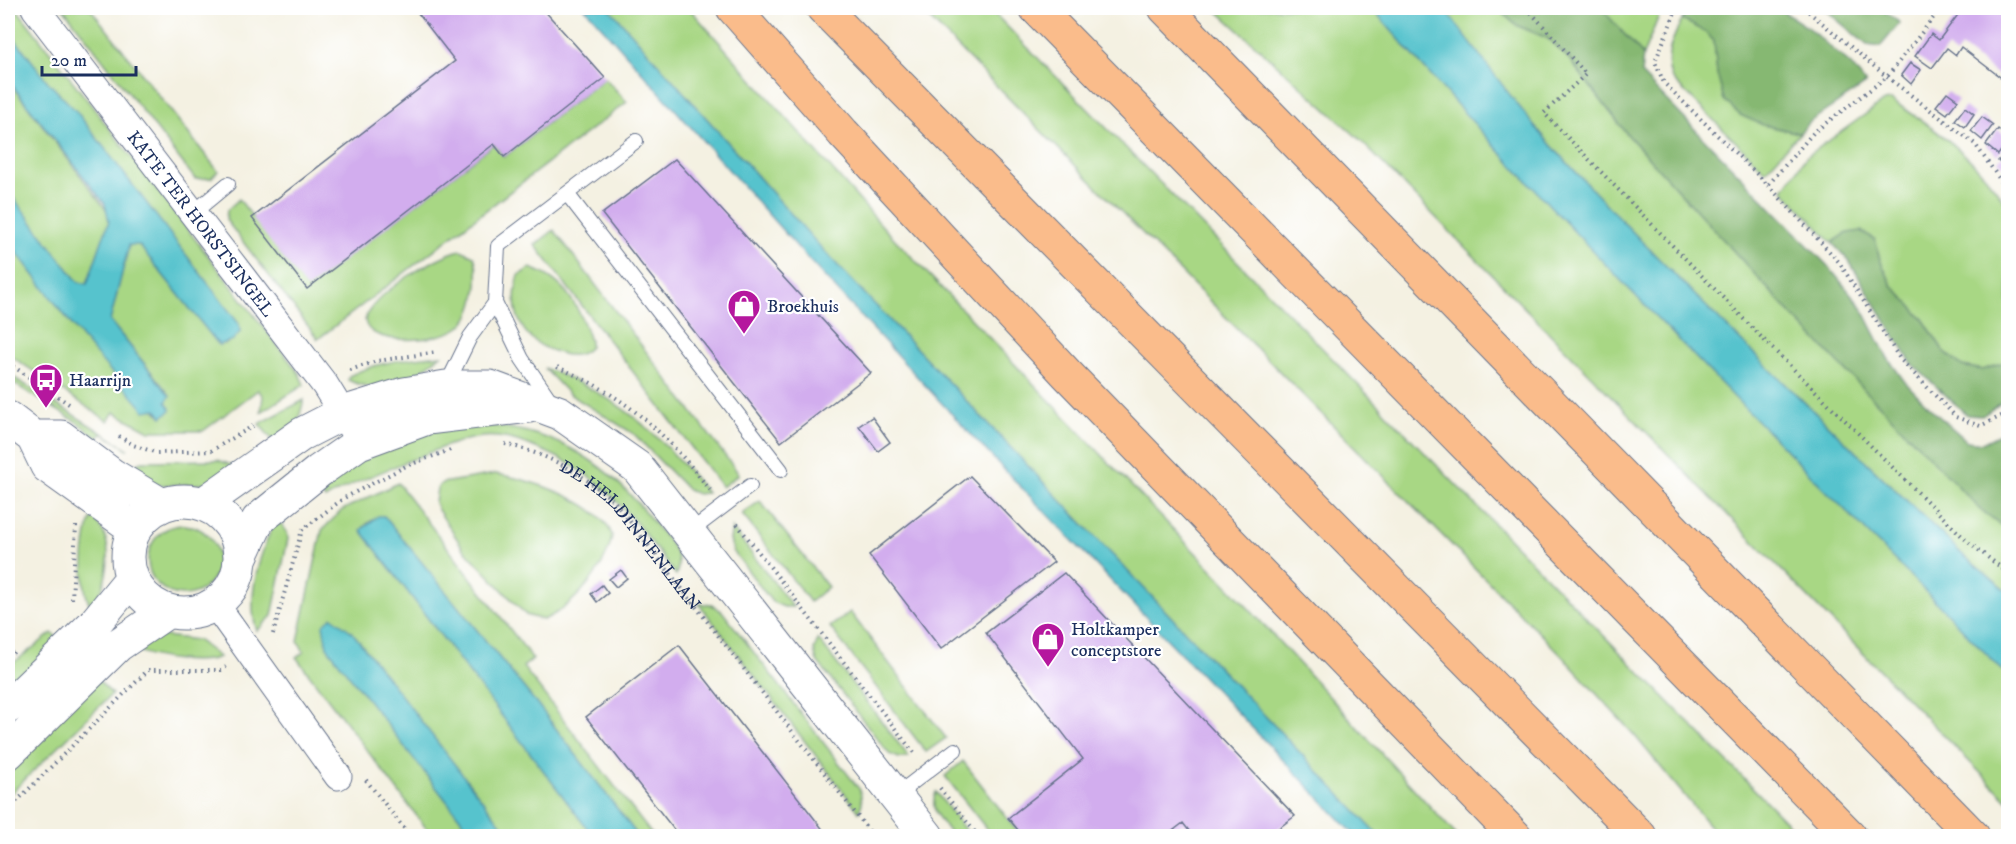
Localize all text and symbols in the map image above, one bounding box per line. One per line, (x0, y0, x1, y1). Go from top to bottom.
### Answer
scale bar (42, 39, 136, 77)
text: 20 m (51, 50, 87, 72)
street label: KATE TER HORSTSINGEL (122, 127, 278, 321)
shop icon: Broekhuis (726, 288, 762, 335)
place label: Broekhuis (767, 296, 839, 318)
bus stop icon: Haarrijn (28, 362, 64, 409)
place label: Haarrijn (69, 370, 132, 392)
street label: DE HELDINNENLAAN (556, 456, 705, 616)
place label: Holtkamper conceptstore (1071, 619, 1161, 662)
shop icon: Holtkamper conceptstore (1030, 621, 1066, 668)

